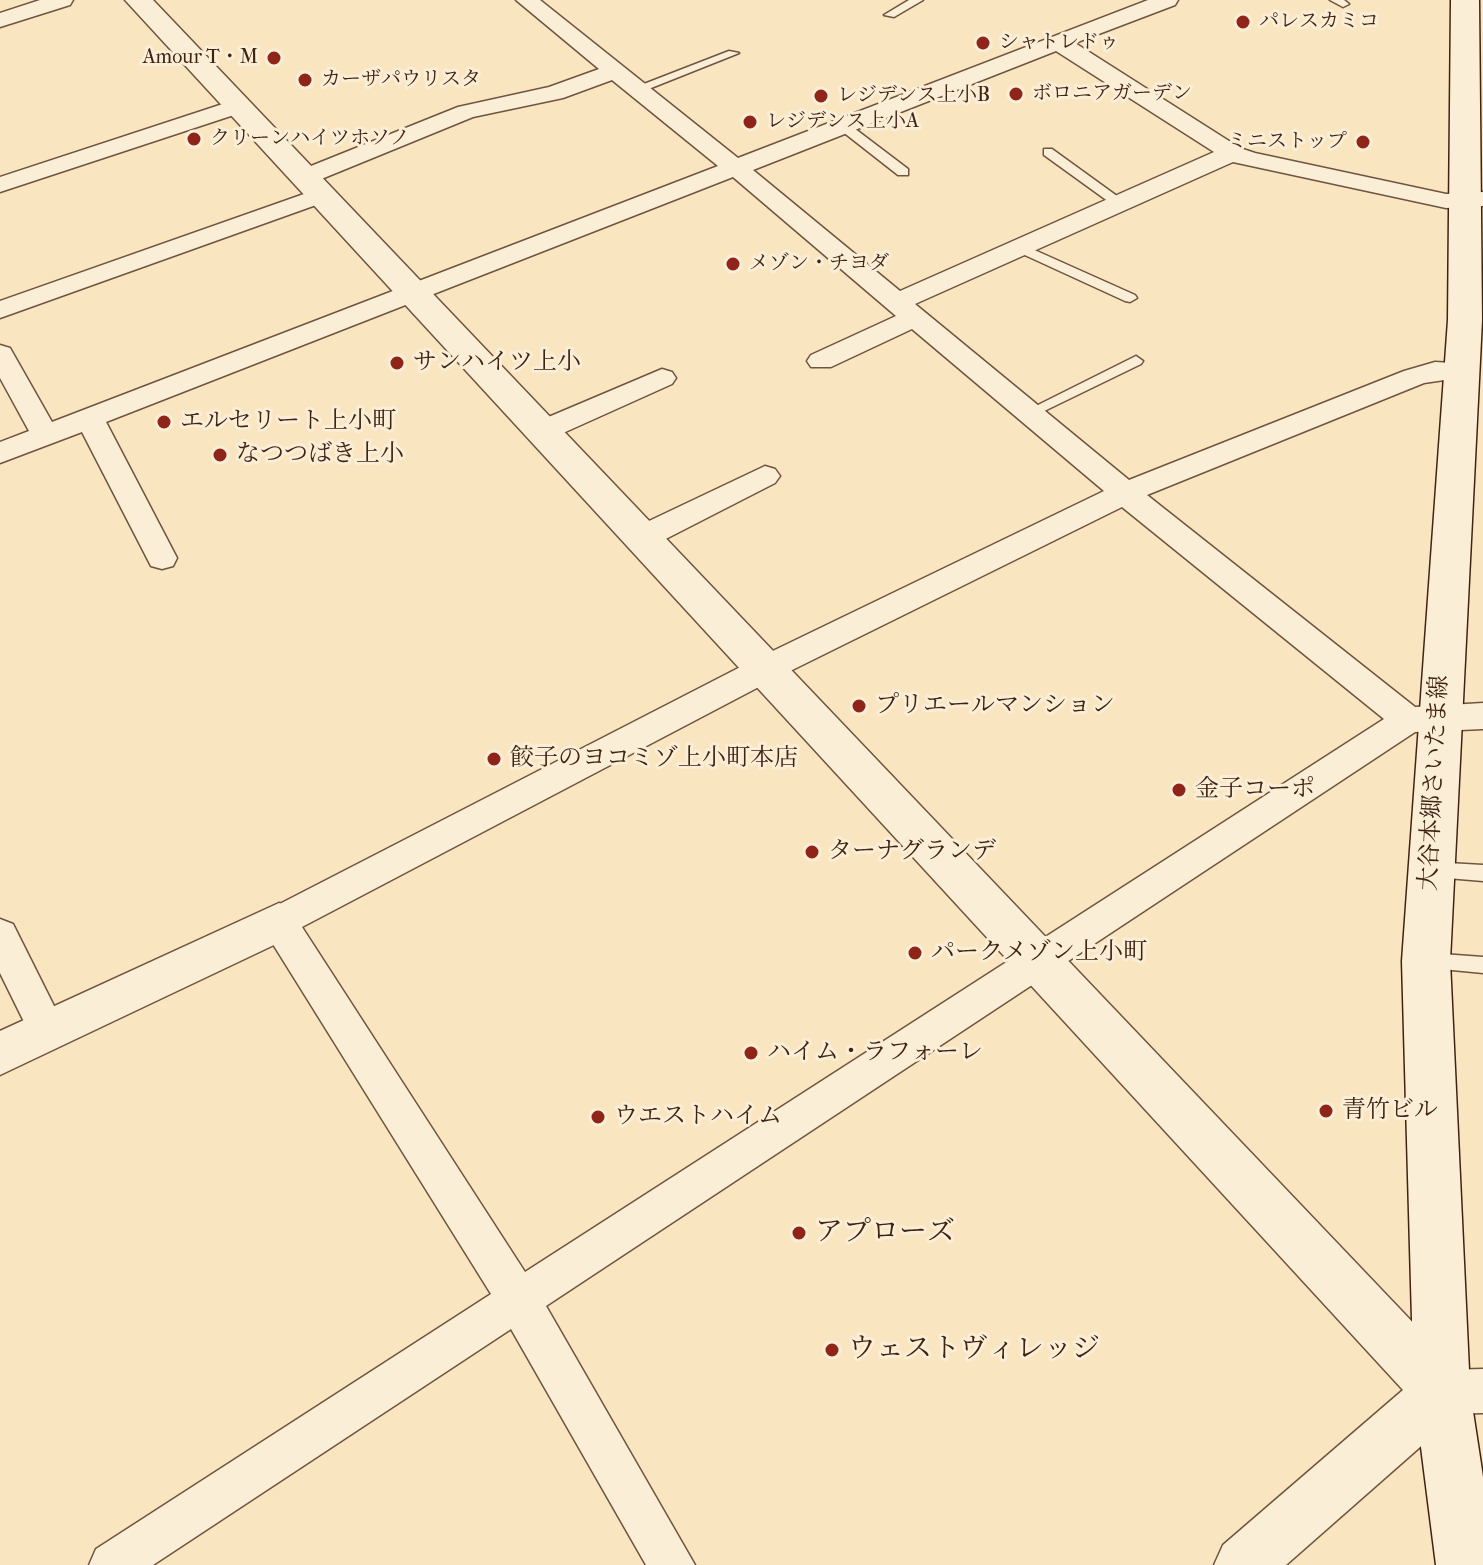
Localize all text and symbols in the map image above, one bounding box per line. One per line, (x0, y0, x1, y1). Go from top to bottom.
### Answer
place label: パレスカミコ (1259, 10, 1379, 34)
marker: パレスカミコ (1234, 13, 1252, 31)
place label: シャトレドゥ (999, 31, 1119, 55)
marker: シャトレドゥ (974, 34, 992, 52)
place label: Amour T・M (143, 46, 258, 70)
marker: Amour T・M (265, 49, 283, 67)
place label: カーザパウリスタ (321, 68, 481, 92)
marker: カーザパウリスタ (296, 71, 314, 89)
place label: ボロニアガーデン (1032, 82, 1192, 106)
place label: レジデンス上小B (837, 84, 990, 108)
marker: ボロニアガーデン (1007, 85, 1025, 103)
marker: レジデンス上小B (812, 87, 830, 105)
place label: レジデンス上小A (766, 110, 919, 134)
marker: レジデンス上小A (741, 113, 759, 131)
place label: クリーンハイツホソノ (210, 127, 410, 151)
marker: クリーンハイツホソノ (185, 130, 203, 148)
place label: ミニストップ (1227, 130, 1347, 154)
marker: ミニストップ (1354, 133, 1372, 151)
place label: メゾン・チヨダ (749, 252, 889, 276)
marker: メゾン・チヨダ (724, 255, 742, 273)
place label: サンハイツ上小 (413, 349, 581, 377)
marker: サンハイツ上小 (388, 354, 406, 372)
place label: エルセリート上小町 (180, 408, 396, 436)
marker: エルセリート上小町 (155, 413, 173, 431)
place label: なつつばき上小 (236, 441, 404, 469)
marker: なつつばき上小 (211, 446, 229, 464)
street label: 大谷本郷さいたま線 (1415, 674, 1455, 892)
place label: プリエールマンション (875, 692, 1115, 720)
marker: プリエールマンション (850, 697, 868, 715)
place label: 餃子のヨコミゾ上小町本店 (510, 745, 798, 773)
marker: 餃子のヨコミゾ上小町本店 (485, 750, 503, 768)
place label: 金子コーポ (1195, 776, 1315, 804)
marker: 金子コーポ (1170, 781, 1188, 799)
place label: ターナグランデ (828, 838, 996, 866)
marker: ターナグランデ (803, 843, 821, 861)
place label: パークメゾン上小町 (931, 939, 1147, 967)
marker: パークメゾン上小町 (906, 944, 924, 962)
place label: ハイム・ラフォーレ (767, 1039, 983, 1067)
marker: ハイム・ラフォーレ (742, 1044, 760, 1062)
place label: 青竹ビル (1342, 1097, 1438, 1125)
marker: 青竹ビル (1317, 1102, 1335, 1120)
place label: ウエストハイム (614, 1103, 782, 1131)
marker: ウエストハイム (589, 1108, 607, 1126)
place label: アプローズ (815, 1216, 955, 1250)
marker: アプローズ (790, 1224, 808, 1242)
place label: ウェストヴィレッジ (848, 1333, 1100, 1367)
marker: ウェストヴィレッジ (823, 1341, 841, 1359)

